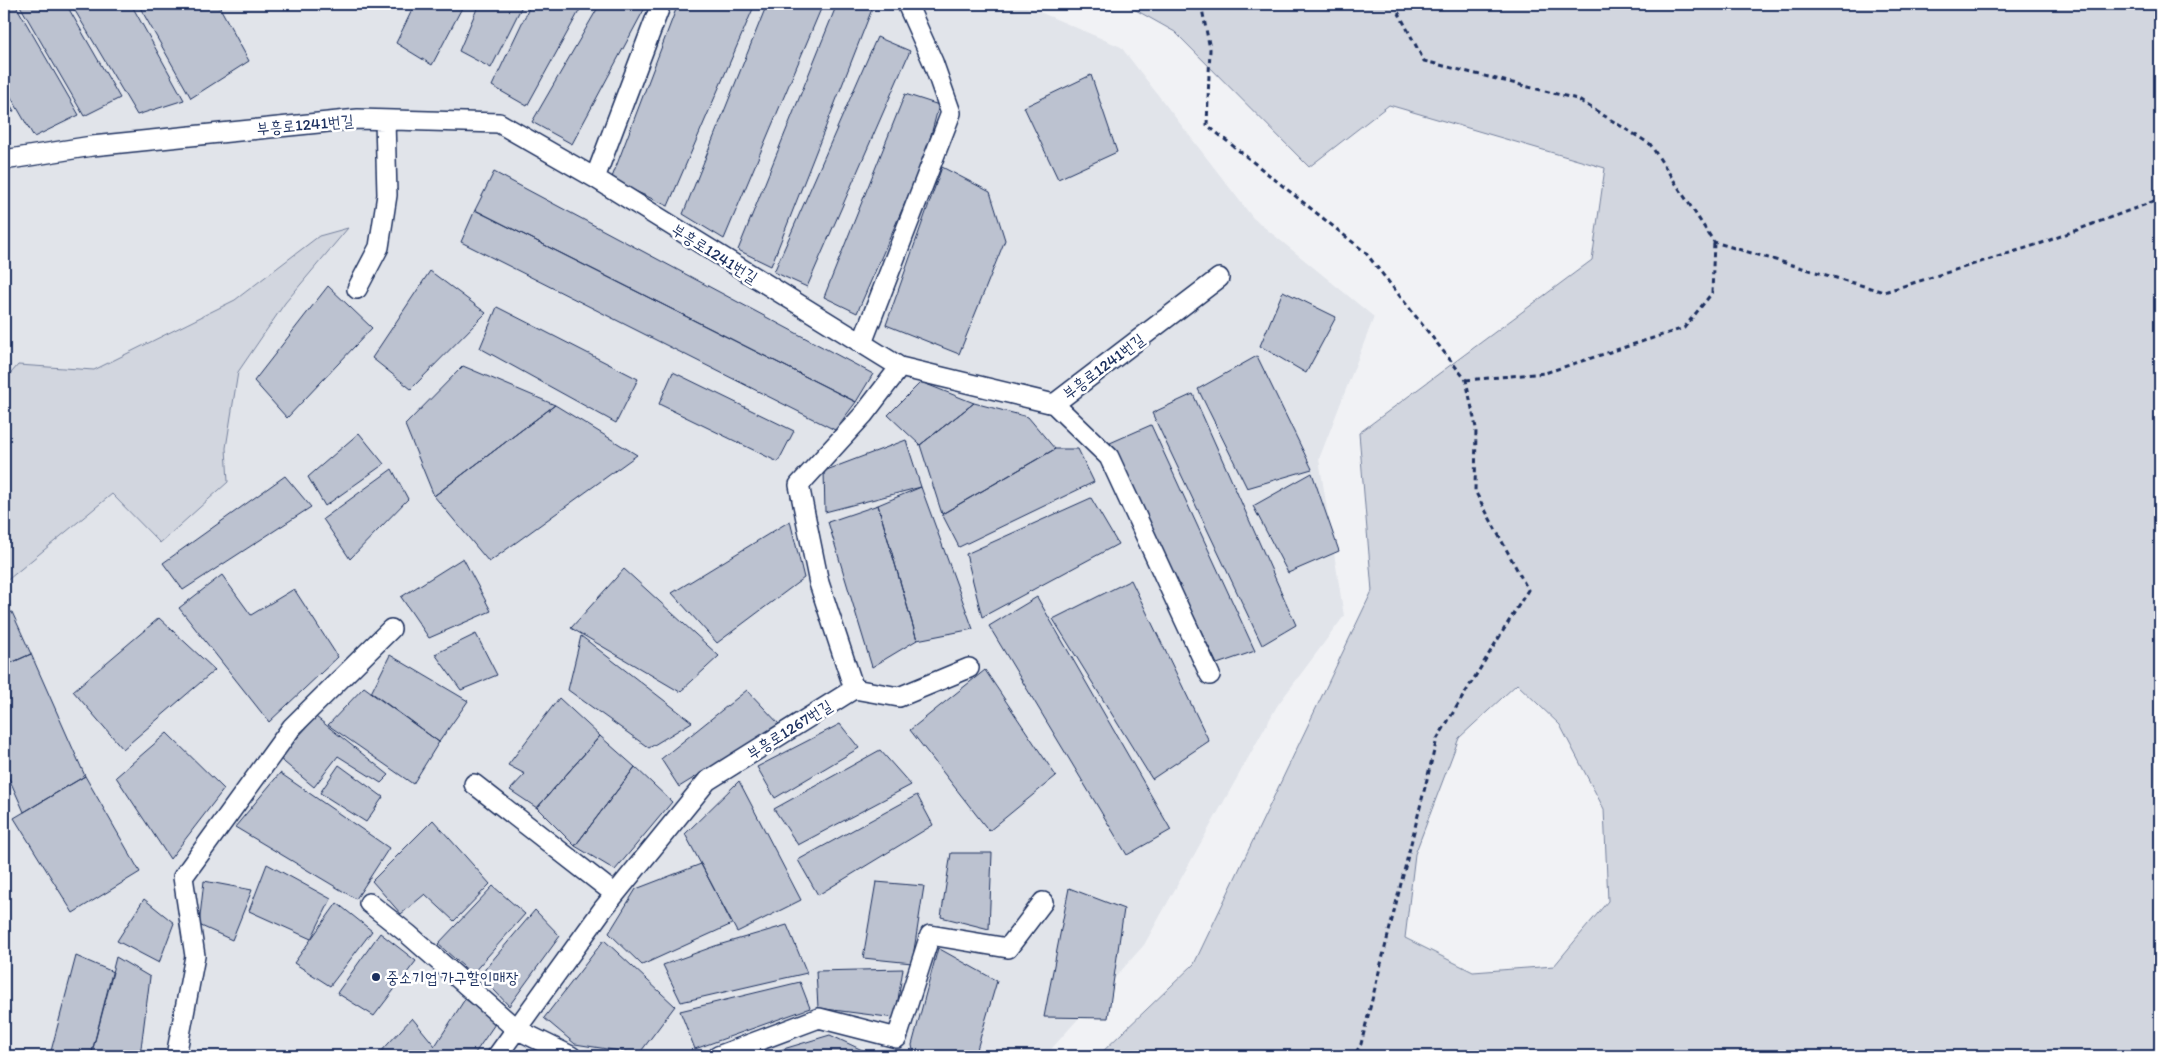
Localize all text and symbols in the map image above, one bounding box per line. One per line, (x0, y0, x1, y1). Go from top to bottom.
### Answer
street label: 부흥로1241번길 (256, 111, 354, 138)
street label: 부흥로1241번길 (668, 220, 761, 287)
street label: 부흥로1241번길 (1059, 329, 1148, 403)
street label: 부흥로1267번길 (743, 696, 835, 763)
place label: 중소기업 가구할인매장 (386, 968, 518, 987)
marker: 중소기업 가구할인매장 (370, 971, 382, 983)

